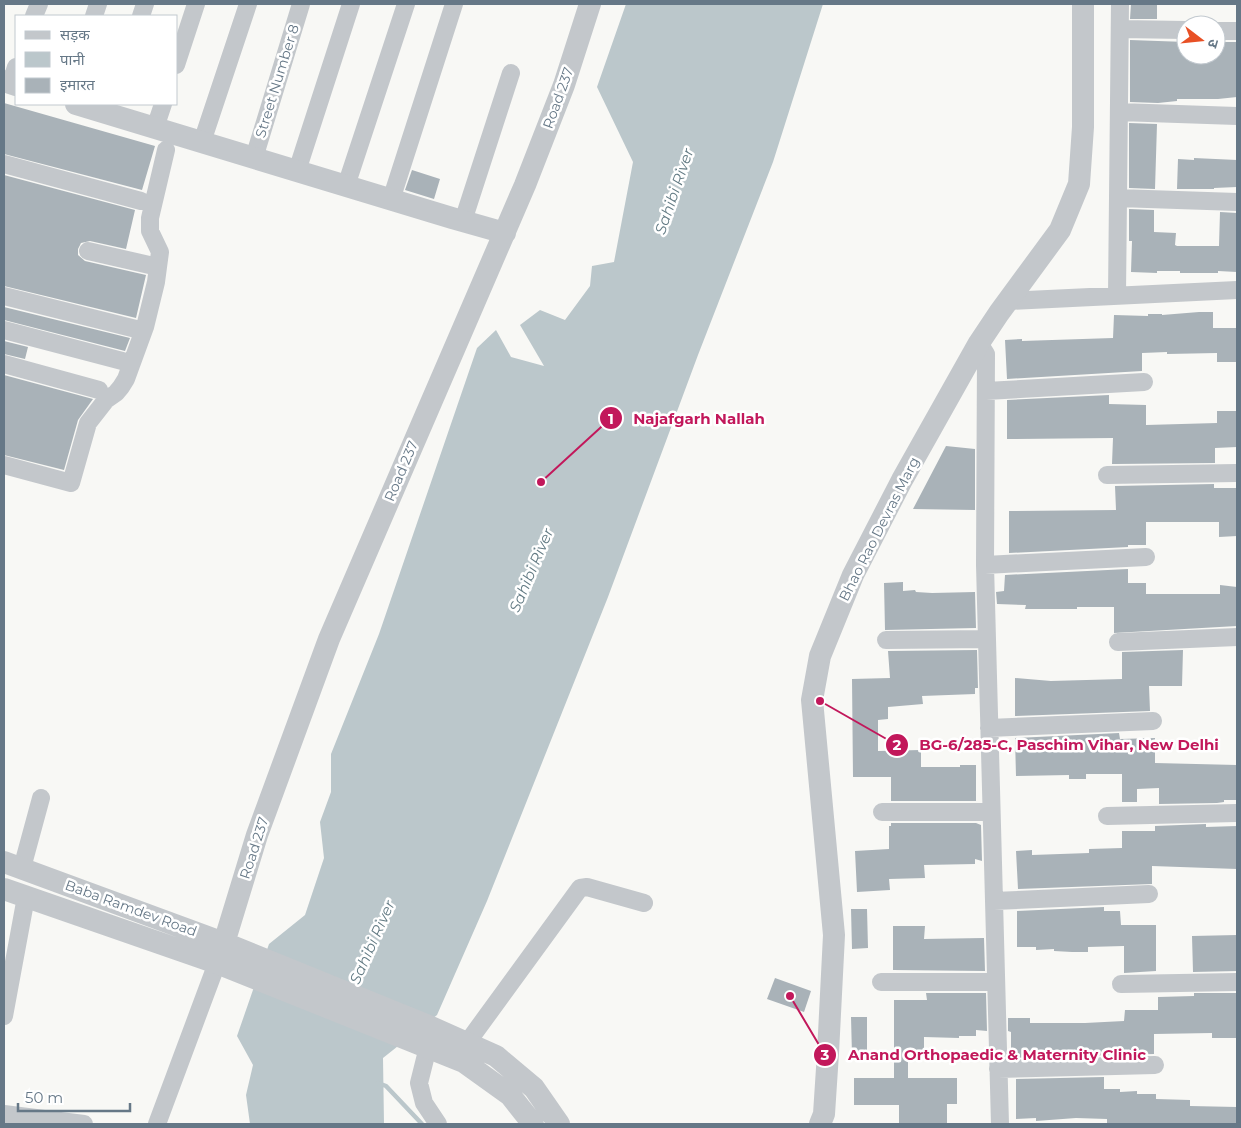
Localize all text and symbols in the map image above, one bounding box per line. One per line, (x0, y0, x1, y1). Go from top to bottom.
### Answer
legend (15, 15, 178, 105)
north arrow (1176, 15, 1226, 65)
street label: Street Number 8 (251, 22, 303, 140)
text: सड़क (60, 25, 90, 44)
text: उ (1203, 37, 1223, 51)
text: पानी (60, 50, 86, 69)
street label: Road 237 (539, 65, 577, 131)
text: इमारत (60, 75, 95, 94)
water label: Sahibi River (650, 145, 698, 236)
callout: Najafgarh Nallah (598, 403, 775, 433)
text: 1 (608, 409, 614, 428)
text: Najafgarh Nallah (633, 409, 765, 428)
street label: Road 237 (380, 438, 422, 504)
street label: Bhao Rao Devras Marg (835, 454, 923, 604)
water label: Sahibi River (505, 524, 558, 615)
callout: BG-6/285-C, Paschim Vihar, New Delhi (884, 730, 1229, 760)
text: 2 (893, 735, 902, 754)
text: BG-6/285-C, Paschim Vihar, New Delhi (919, 735, 1219, 754)
street label: Road 237 (236, 815, 272, 881)
street label: Baba Ramdev Road (63, 876, 199, 940)
water label: Sahibi River (345, 896, 399, 987)
callout: Anand Orthopaedic & Maternity Clinic (813, 1040, 1156, 1070)
text: 3 (820, 1045, 830, 1064)
text: Anand Orthopaedic & Maternity Clinic (847, 1045, 1146, 1064)
scale bar (18, 1080, 130, 1112)
text: 50 m (25, 1088, 63, 1107)

